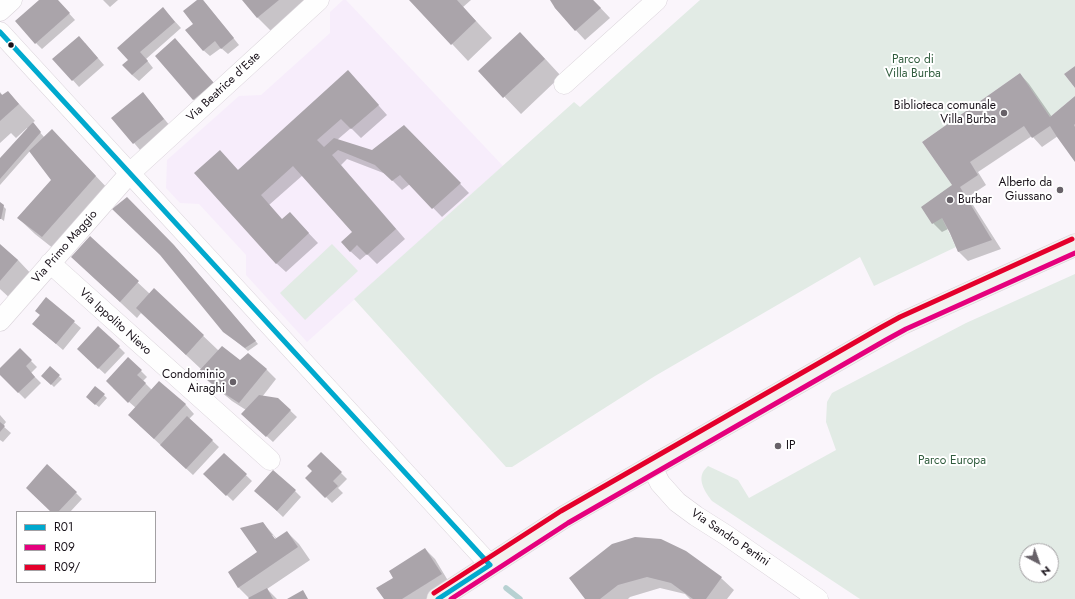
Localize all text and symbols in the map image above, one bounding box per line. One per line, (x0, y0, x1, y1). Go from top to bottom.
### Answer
unlabelled marker (6, 40, 16, 50)
street label: Via Beatrice d'Este (184, 49, 264, 125)
park label: Parco di Villa Burba (885, 53, 941, 81)
place label: Biblioteca comunale Villa Burba (894, 99, 996, 127)
marker: Biblioteca comunale Villa Burba (999, 108, 1009, 118)
place label: Alberto da Giussano (999, 176, 1052, 204)
marker: Alberto da Giussano (1055, 185, 1065, 195)
place label: Burbar (958, 193, 992, 207)
marker: Burbar (945, 195, 955, 205)
street label: Via Primo Maggio (29, 207, 101, 287)
street label: Via Ippolito Nievo (76, 286, 154, 358)
place label: Condominio Airaghi (162, 368, 225, 396)
marker: Condominio Airaghi (228, 377, 238, 387)
place label: IP (786, 439, 796, 453)
marker: IP (773, 441, 783, 451)
park label: Parco Europa (918, 454, 986, 468)
street label: Via Sandro Pertini (688, 506, 772, 570)
legend (16, 511, 156, 583)
text: R01 (54, 518, 73, 536)
text: R09 (54, 538, 75, 556)
north arrow (1019, 543, 1059, 583)
text: R09/ (54, 558, 80, 576)
text: N (1038, 562, 1055, 580)

